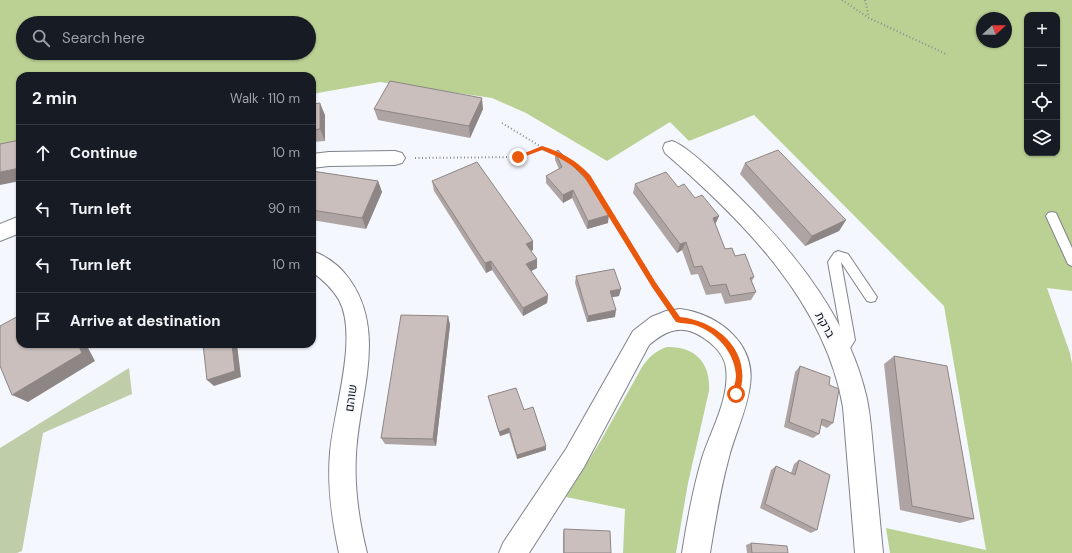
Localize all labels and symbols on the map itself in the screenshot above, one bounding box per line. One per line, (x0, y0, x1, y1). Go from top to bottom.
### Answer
north arrow (976, 12, 1012, 48)
route end (509, 148, 527, 166)
street label: ברקת (811, 309, 839, 341)
street label: שוהם (341, 383, 361, 413)
route start (727, 385, 745, 403)

